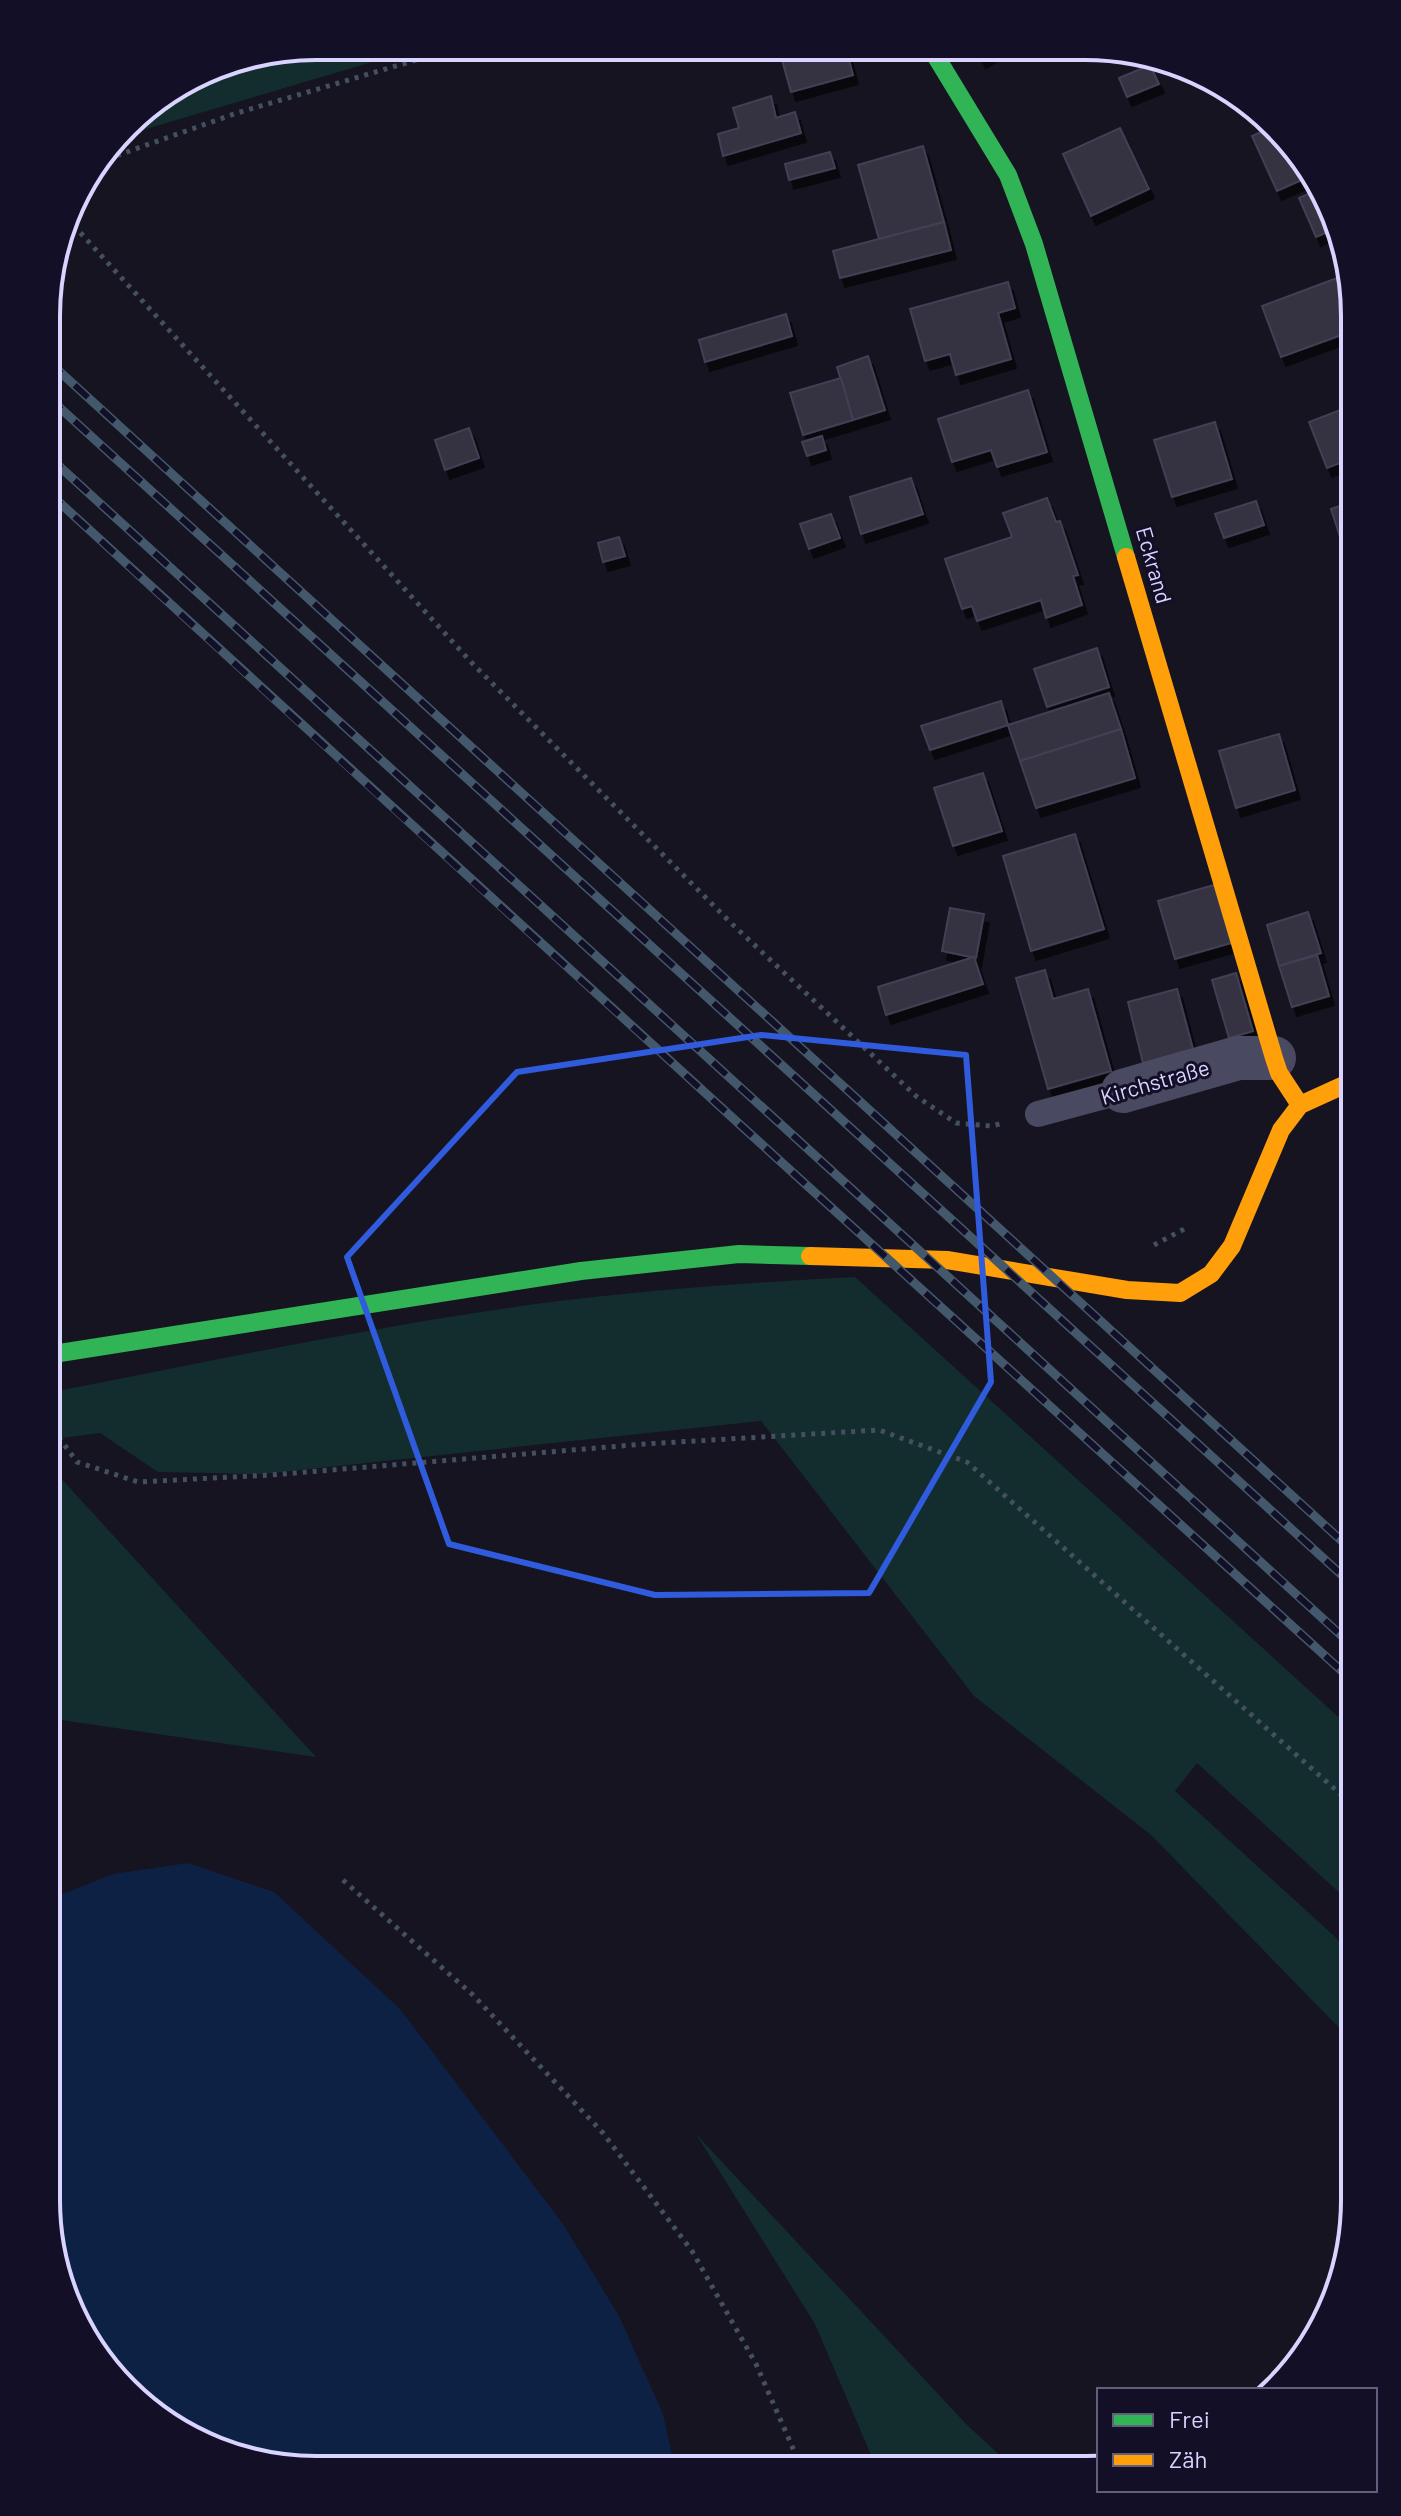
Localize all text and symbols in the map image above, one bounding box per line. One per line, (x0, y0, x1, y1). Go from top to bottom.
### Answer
street label: Eckrand (1132, 523, 1178, 606)
street label: Kirchstraße (1097, 1053, 1212, 1109)
legend (1097, 2388, 1377, 2492)
text: Frei (1169, 2404, 1210, 2433)
text: Zäh (1169, 2444, 1207, 2473)

